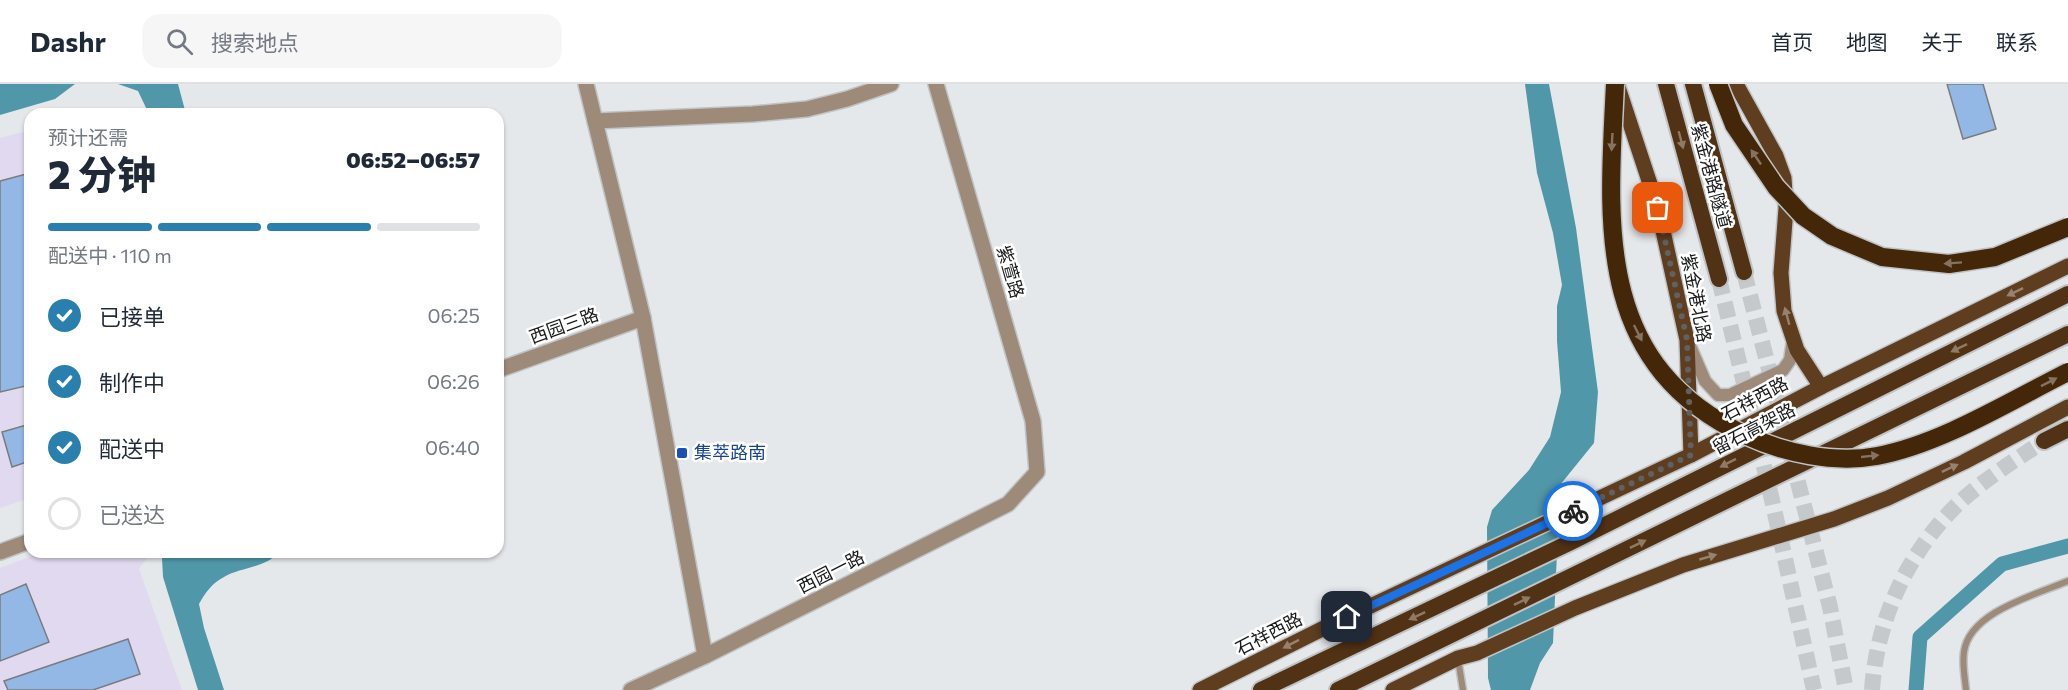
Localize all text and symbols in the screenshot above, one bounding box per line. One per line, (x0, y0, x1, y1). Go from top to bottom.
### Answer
search box (142, 14, 562, 68)
text: Dashr (30, 24, 106, 58)
icon: search (163, 25, 196, 58)
text: 搜索地点 (211, 29, 299, 56)
text: 首页 (1771, 29, 1813, 54)
text: 地图 (1846, 29, 1888, 54)
text: 关于 (1921, 29, 1963, 54)
text: 联系 (1996, 29, 2038, 54)
street label: 紫金港路隧道 (1687, 121, 1737, 231)
text: 预计还需 (48, 125, 128, 149)
one-way arrow (1677, 131, 1687, 150)
one-way arrow (1608, 133, 1617, 152)
text: 06:52–06:57 (346, 146, 480, 173)
text: 2 分钟 (48, 149, 156, 197)
one-way arrow (1750, 149, 1761, 165)
pin (1632, 182, 1683, 233)
icon: bag (1641, 191, 1674, 224)
text: 配送中 · 110 m (48, 243, 172, 267)
street label: 紫萱路 (993, 243, 1029, 301)
street label: 紫金港北路 (1678, 252, 1716, 344)
one-way arrow (1943, 258, 1962, 268)
one-way arrow (2007, 287, 2024, 296)
icon: check (48, 299, 81, 332)
street label: 西园三路 (526, 302, 601, 348)
text: 已接单 (99, 303, 165, 330)
text: 06:25 (428, 303, 480, 327)
one-way arrow (1781, 307, 1791, 325)
one-way arrow (1633, 325, 1643, 342)
one-way arrow (1950, 342, 1968, 352)
icon: check (48, 365, 81, 398)
text: 制作中 (99, 369, 165, 396)
text: 06:26 (427, 369, 480, 393)
street label: 石祥西路 (1718, 372, 1791, 425)
one-way arrow (2040, 377, 2057, 386)
street label: 留石高架路 (1708, 398, 1799, 458)
icon: check (48, 431, 81, 464)
text: 配送中 (99, 435, 165, 462)
text: 06:40 (425, 435, 480, 459)
place label: 集萃路南 (694, 441, 766, 463)
marker: 集萃路南 (675, 446, 689, 460)
one-way arrow (1860, 452, 1879, 461)
one-way arrow (1720, 458, 1737, 468)
one-way arrow (1941, 464, 1958, 473)
courier (1543, 481, 1603, 541)
icon: bike (1557, 495, 1590, 528)
text: 已送达 (99, 501, 165, 528)
one-way arrow (1629, 540, 1646, 549)
street label: 西园一路 (793, 545, 868, 597)
one-way arrow (1700, 552, 1718, 561)
pin (1321, 591, 1372, 642)
one-way arrow (1513, 597, 1530, 606)
icon: home (1330, 600, 1363, 633)
street label: 石祥西路 (1231, 607, 1306, 659)
one-way arrow (1409, 611, 1426, 620)
one-way arrow (1283, 640, 1300, 649)

